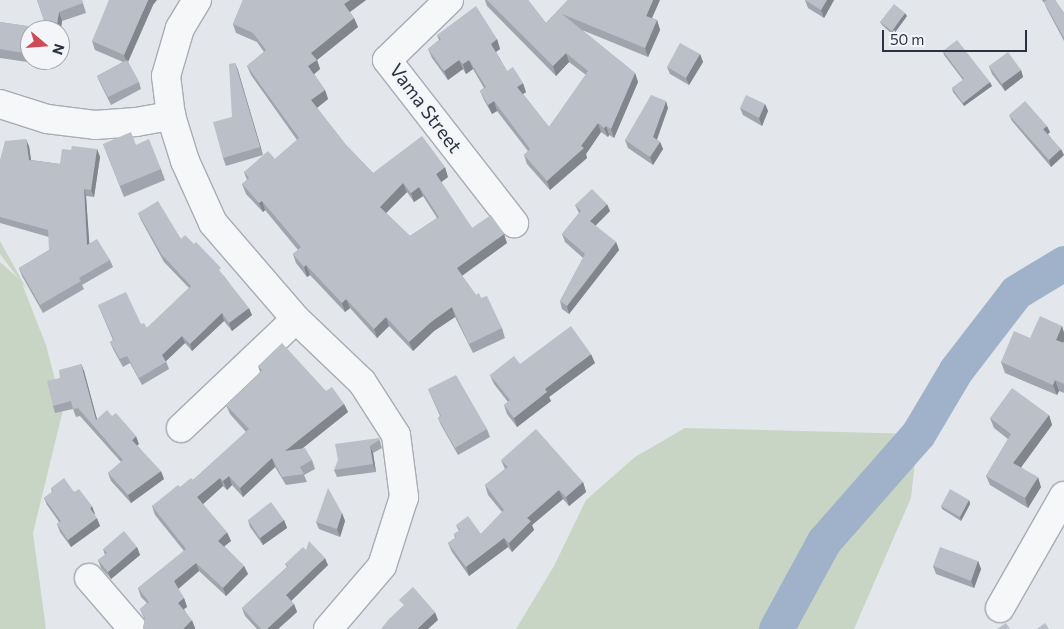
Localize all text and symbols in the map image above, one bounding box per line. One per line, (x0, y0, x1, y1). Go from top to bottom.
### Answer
north arrow (20, 20, 70, 70)
scale bar (884, 20, 1029, 52)
text: 50 m (890, 30, 924, 48)
text: N (49, 42, 68, 57)
street label: Vama Street (385, 59, 467, 157)

